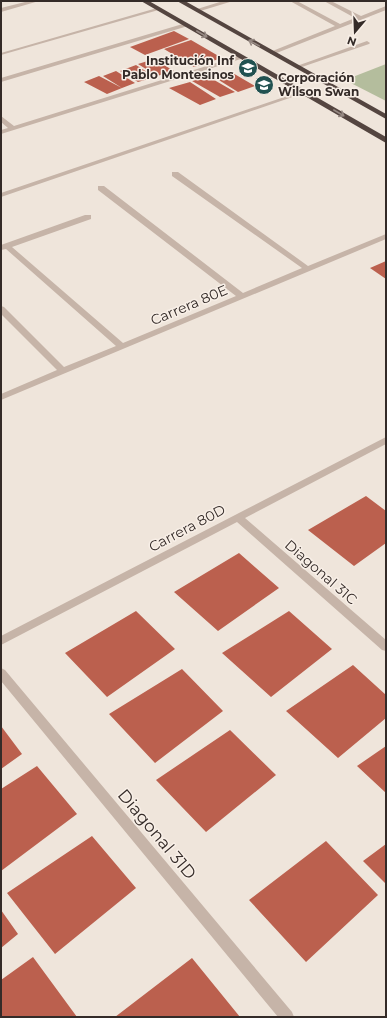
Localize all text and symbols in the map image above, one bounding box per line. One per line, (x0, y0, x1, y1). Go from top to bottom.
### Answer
north arrow (335, 12, 375, 52)
one-way arrow (196, 31, 208, 39)
text: N (345, 33, 358, 50)
one-way arrow (249, 38, 261, 46)
place label: Institución Inf Pablo Montesinos (122, 53, 235, 82)
school or university icon: Institución Inf Pablo Montesinos (237, 57, 259, 79)
place label: Corporación Wilson Swan (278, 70, 359, 99)
school or university icon: Corporación Wilson Swan (253, 74, 275, 96)
one-way arrow (333, 109, 345, 117)
street label: Carrera 80E (148, 281, 230, 329)
street label: Carrera 80D (146, 500, 228, 556)
street label: Diagonal 31C (281, 536, 361, 608)
street label: Diagonal 31D (114, 785, 200, 883)

